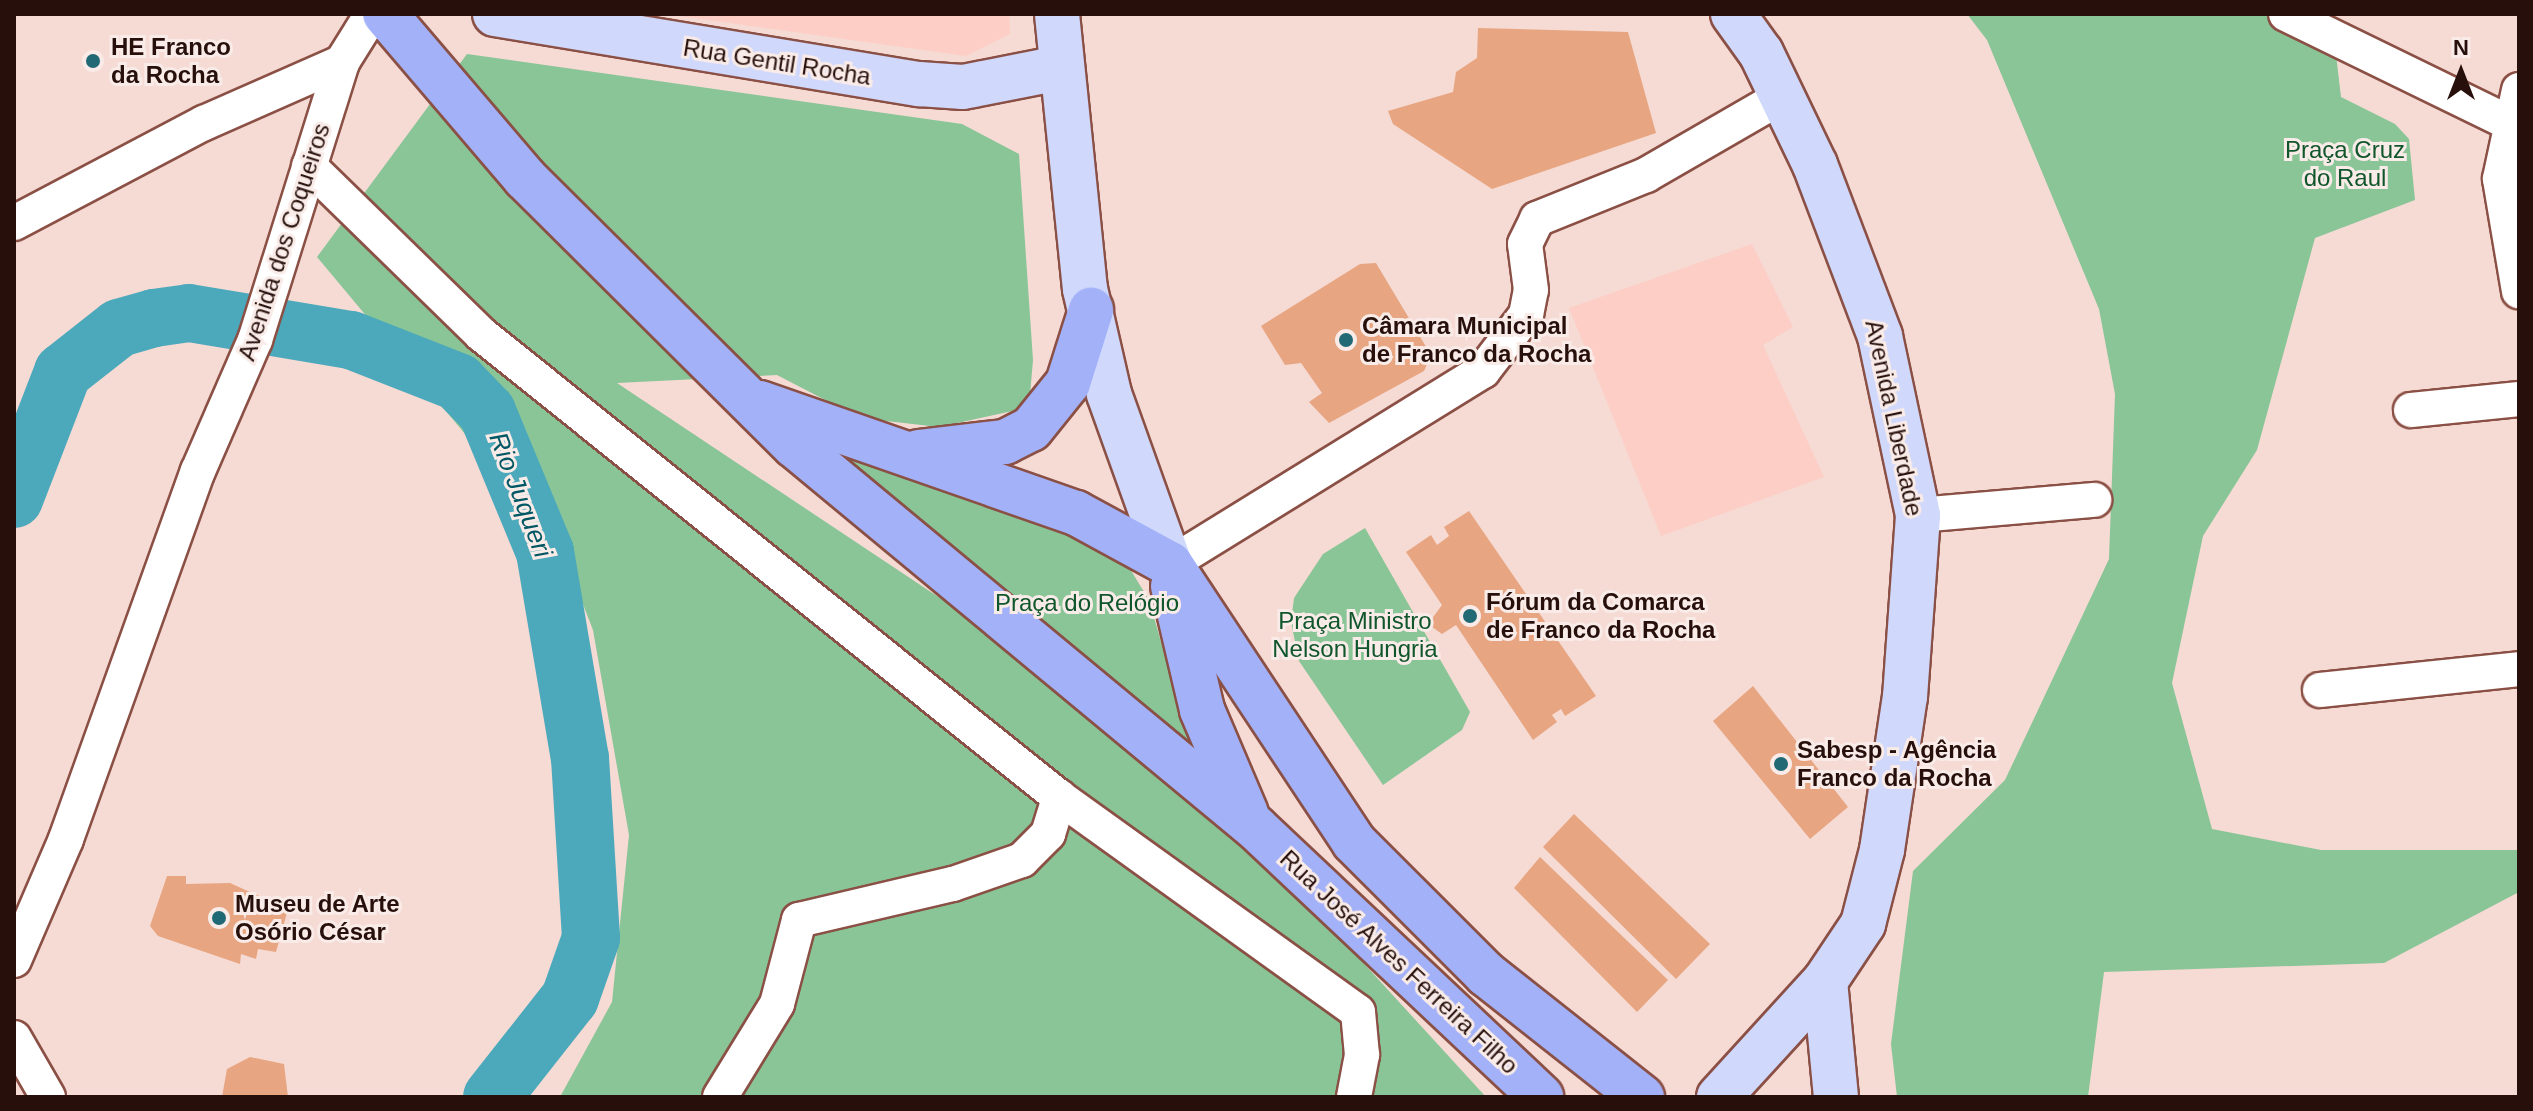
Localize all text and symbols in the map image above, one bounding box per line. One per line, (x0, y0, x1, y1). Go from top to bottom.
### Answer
north arrow (2421, 32, 2501, 112)
place label: HE Franco da Rocha (111, 33, 231, 89)
street label: Rua Gentil Rocha (681, 33, 873, 91)
text: N (2453, 35, 2469, 60)
marker: HE Franco da Rocha (82, 50, 104, 72)
street label: Avenida dos Coqueiros (232, 120, 336, 364)
park label: Praça Cruz do Raul (2285, 136, 2405, 192)
place label: Câmara Municipal de Franco da Rocha (1362, 312, 1591, 368)
street label: Avenida Liberdade (1859, 317, 1929, 519)
marker: Câmara Municipal de Franco da Rocha (1337, 331, 1355, 349)
water label: Rio Juqueri (482, 428, 558, 562)
place label: Fórum da Comarca de Franco da Rocha (1486, 588, 1715, 644)
park label: Praça do Relógio (995, 589, 1179, 617)
park label: Praça Ministro Nelson Hungria (1272, 607, 1438, 663)
marker: Fórum da Comarca de Franco da Rocha (1461, 607, 1479, 625)
place label: Sabesp - Agência Franco da Rocha (1797, 736, 1997, 792)
marker: Sabesp - Agência Franco da Rocha (1772, 755, 1790, 773)
street label: Rua José Alves Ferreira Filho (1274, 844, 1524, 1080)
place label: Museu de Arte Osório César (235, 890, 400, 946)
marker: Museu de Arte Osório César (210, 909, 228, 927)

